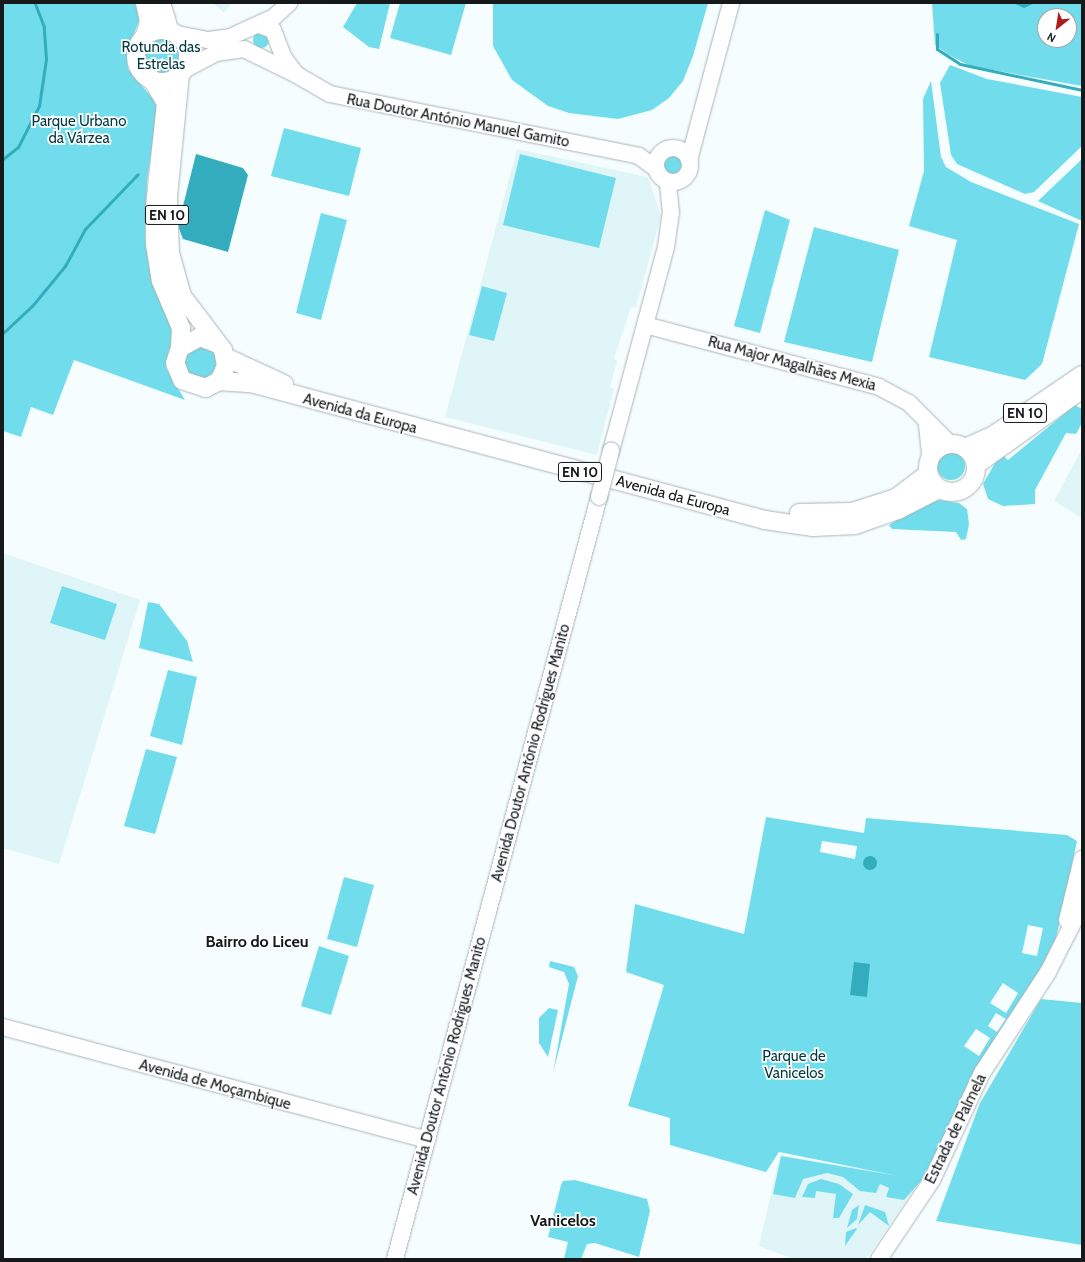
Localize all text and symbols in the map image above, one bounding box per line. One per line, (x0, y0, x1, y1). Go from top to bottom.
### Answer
north arrow (1037, 8, 1077, 48)
text: N (1045, 30, 1058, 46)
park label: Rotunda das Estrelas (122, 38, 200, 73)
street label: Rua Doutor António Manuel Gamito (345, 91, 571, 151)
park label: Parque Urbano da Várzea (32, 112, 126, 147)
road number: EN 10 (144, 203, 190, 227)
street label: Rua Major Magalhães Mexia (706, 333, 878, 395)
street label: Avenida da Europa (301, 390, 419, 438)
road number: EN 10 (1002, 401, 1048, 425)
road number: EN 10 (557, 460, 603, 484)
street label: Avenida da Europa (614, 472, 732, 520)
street label: Avenida Doutor António Rodrigues Manito (488, 622, 574, 884)
district label: Bairro do Liceu (206, 932, 308, 952)
street label: Avenida Doutor António Rodrigues Manito (404, 935, 490, 1197)
park label: Parque de Vanicelos (762, 1047, 826, 1082)
street label: Avenida de Moçambique (137, 1056, 293, 1114)
street label: Estrada de Palmela (922, 1071, 990, 1187)
district label: Vanicelos (530, 1211, 596, 1231)

